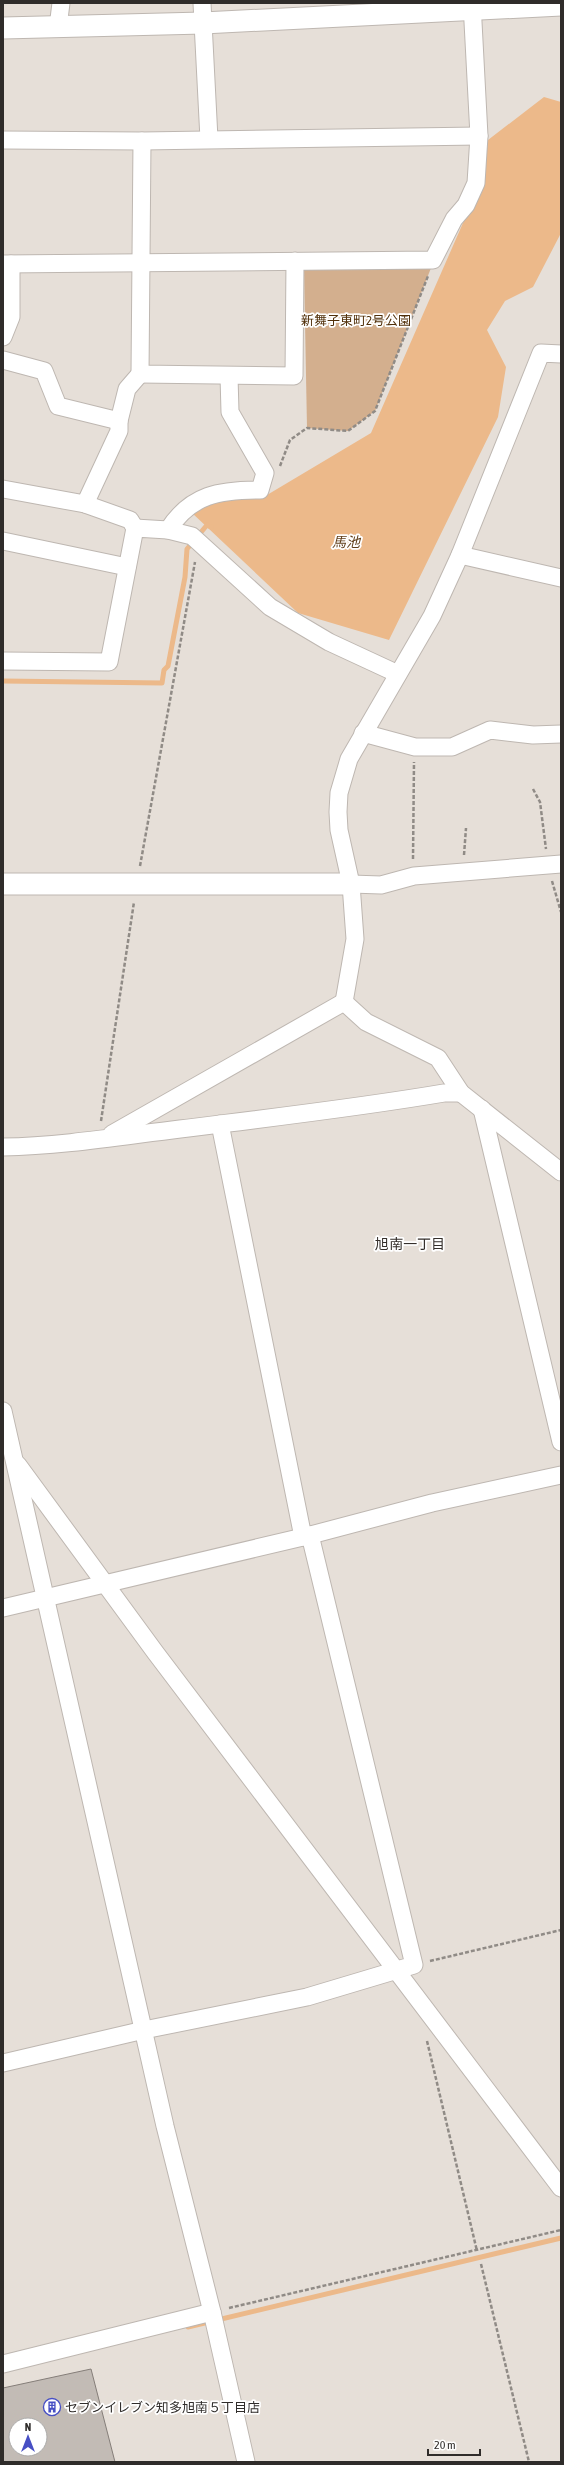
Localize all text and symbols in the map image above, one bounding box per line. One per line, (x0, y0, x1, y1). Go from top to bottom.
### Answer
park label: 新舞子東町2号公園 (301, 313, 411, 328)
water label: 馬池 (332, 534, 362, 550)
district label: 旭南一丁目 (375, 1236, 445, 1252)
building icon: セブンイレブン知多旭南５丁目店 (42, 2397, 62, 2417)
place label: セブンイレブン知多旭南５丁目店 (65, 2400, 260, 2415)
north arrow (8, 2417, 48, 2457)
text: N (25, 2421, 31, 2433)
scale bar (428, 2431, 480, 2457)
text: 20 m (434, 2438, 456, 2452)

